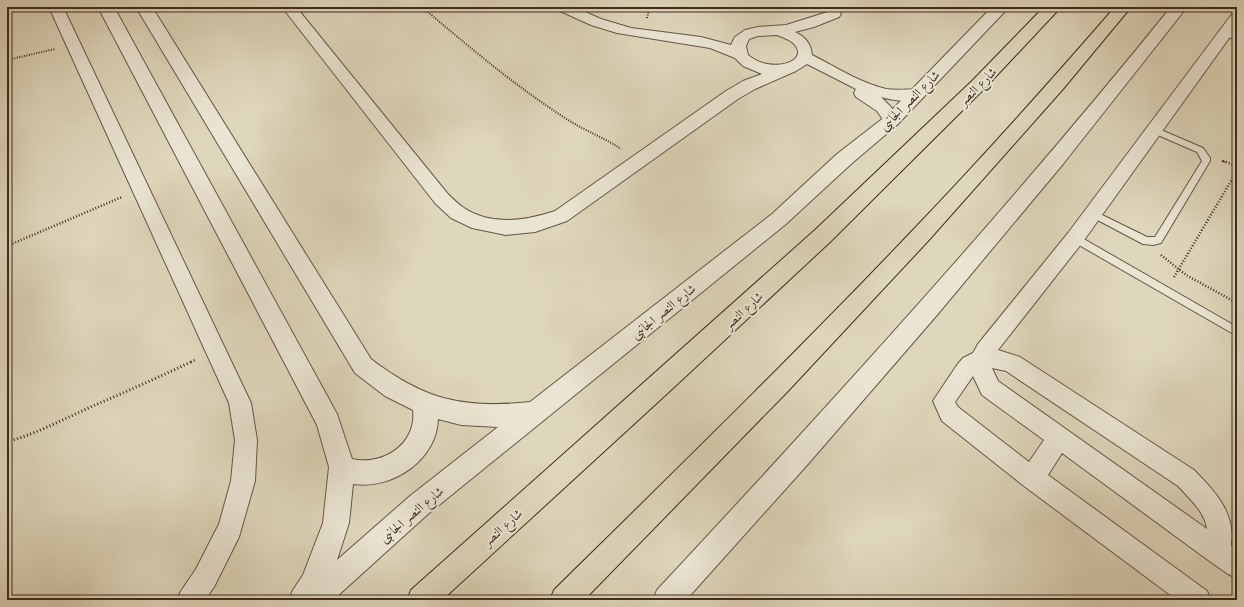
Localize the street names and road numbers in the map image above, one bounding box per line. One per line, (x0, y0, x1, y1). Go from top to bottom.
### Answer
street label: شارع النصر (953, 63, 1003, 113)
street label: شارع النصر الجانبى (875, 66, 945, 136)
street label: شارع النصر الجانبى (627, 280, 701, 345)
street label: شارع النصر (718, 288, 769, 337)
street label: شارع النصر الجانبى (376, 483, 449, 549)
street label: شارع النصر (477, 505, 528, 553)

